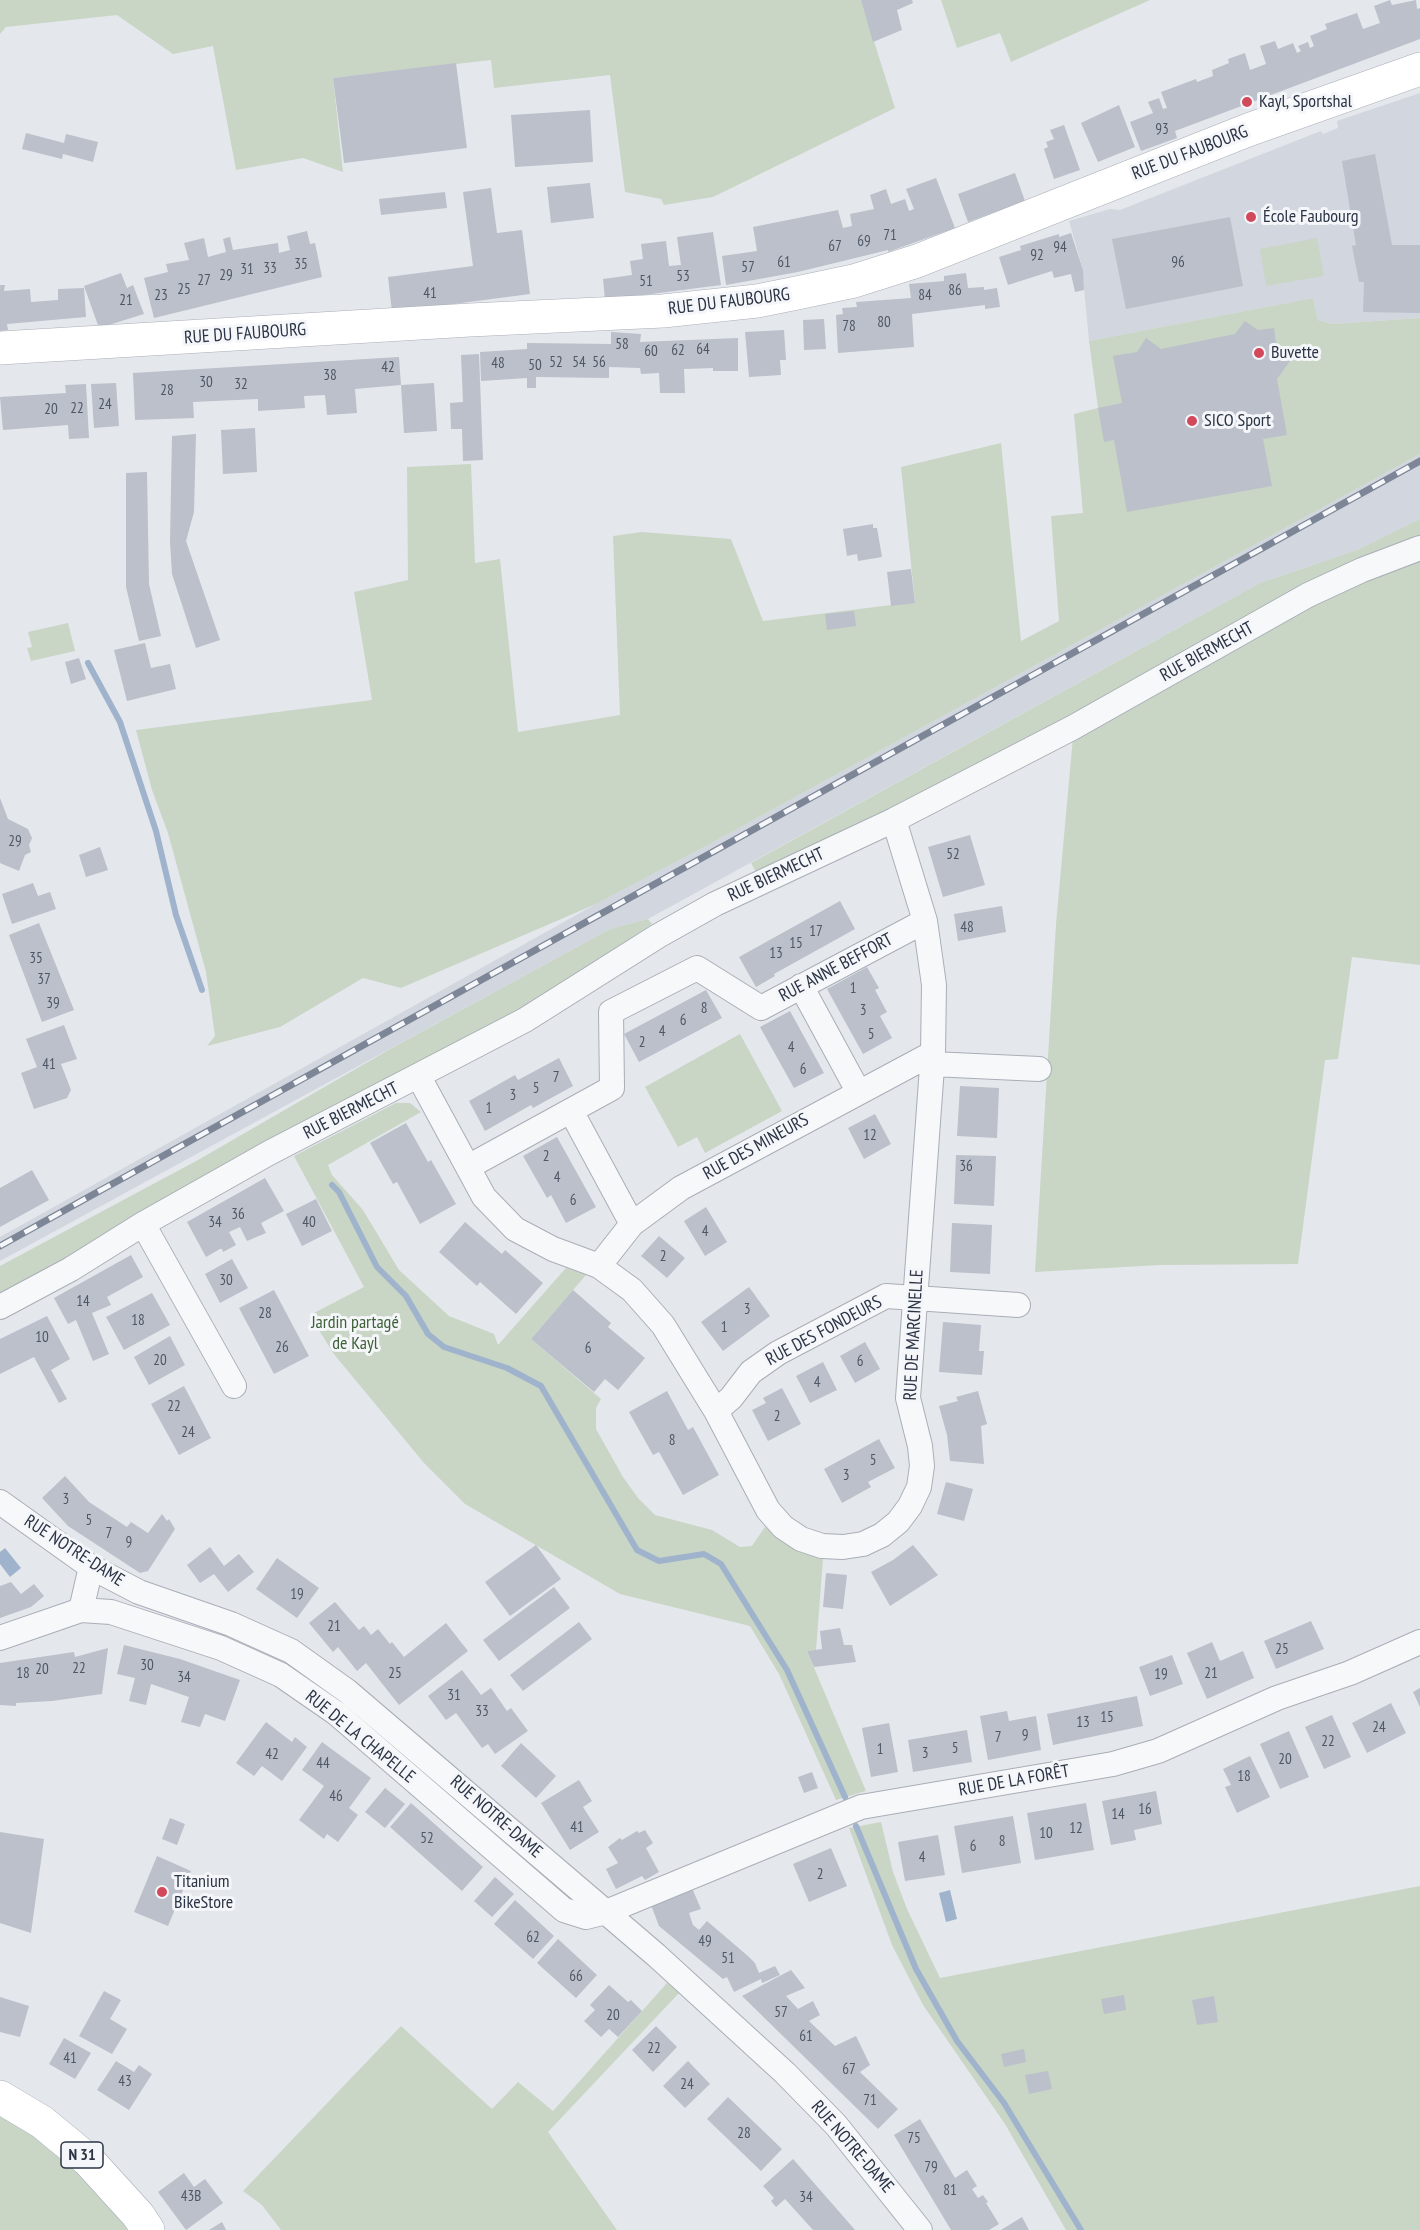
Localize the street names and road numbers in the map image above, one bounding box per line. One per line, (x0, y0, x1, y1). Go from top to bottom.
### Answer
street label: RUE DU FAUBOURG (1129, 121, 1251, 185)
street label: RUE DU FAUBOURG (667, 284, 791, 320)
street label: RUE DU FAUBOURG (183, 319, 307, 349)
street label: RUE BIERMECHT (1156, 617, 1258, 687)
street label: RUE BIERMECHT (724, 843, 828, 907)
street label: RUE ANNE BEFFORT (775, 929, 897, 1007)
street label: RUE BIERMECHT (300, 1078, 402, 1144)
street label: RUE DES MINEURS (700, 1109, 812, 1185)
street label: RUE DE MARCINELLE (900, 1269, 928, 1401)
street label: RUE DES FONDEURS (762, 1291, 886, 1371)
street label: RUE NOTRE-DAME (20, 1511, 128, 1591)
street label: RUE DE LA CHAPELLE (301, 1686, 419, 1788)
street label: RUE DE LA FORÊT (957, 1761, 1071, 1801)
street label: RUE NOTRE-DAME (446, 1771, 546, 1863)
street label: RUE NOTRE-DAME (806, 2097, 898, 2197)
road number: N 31 (61, 2142, 103, 2168)

